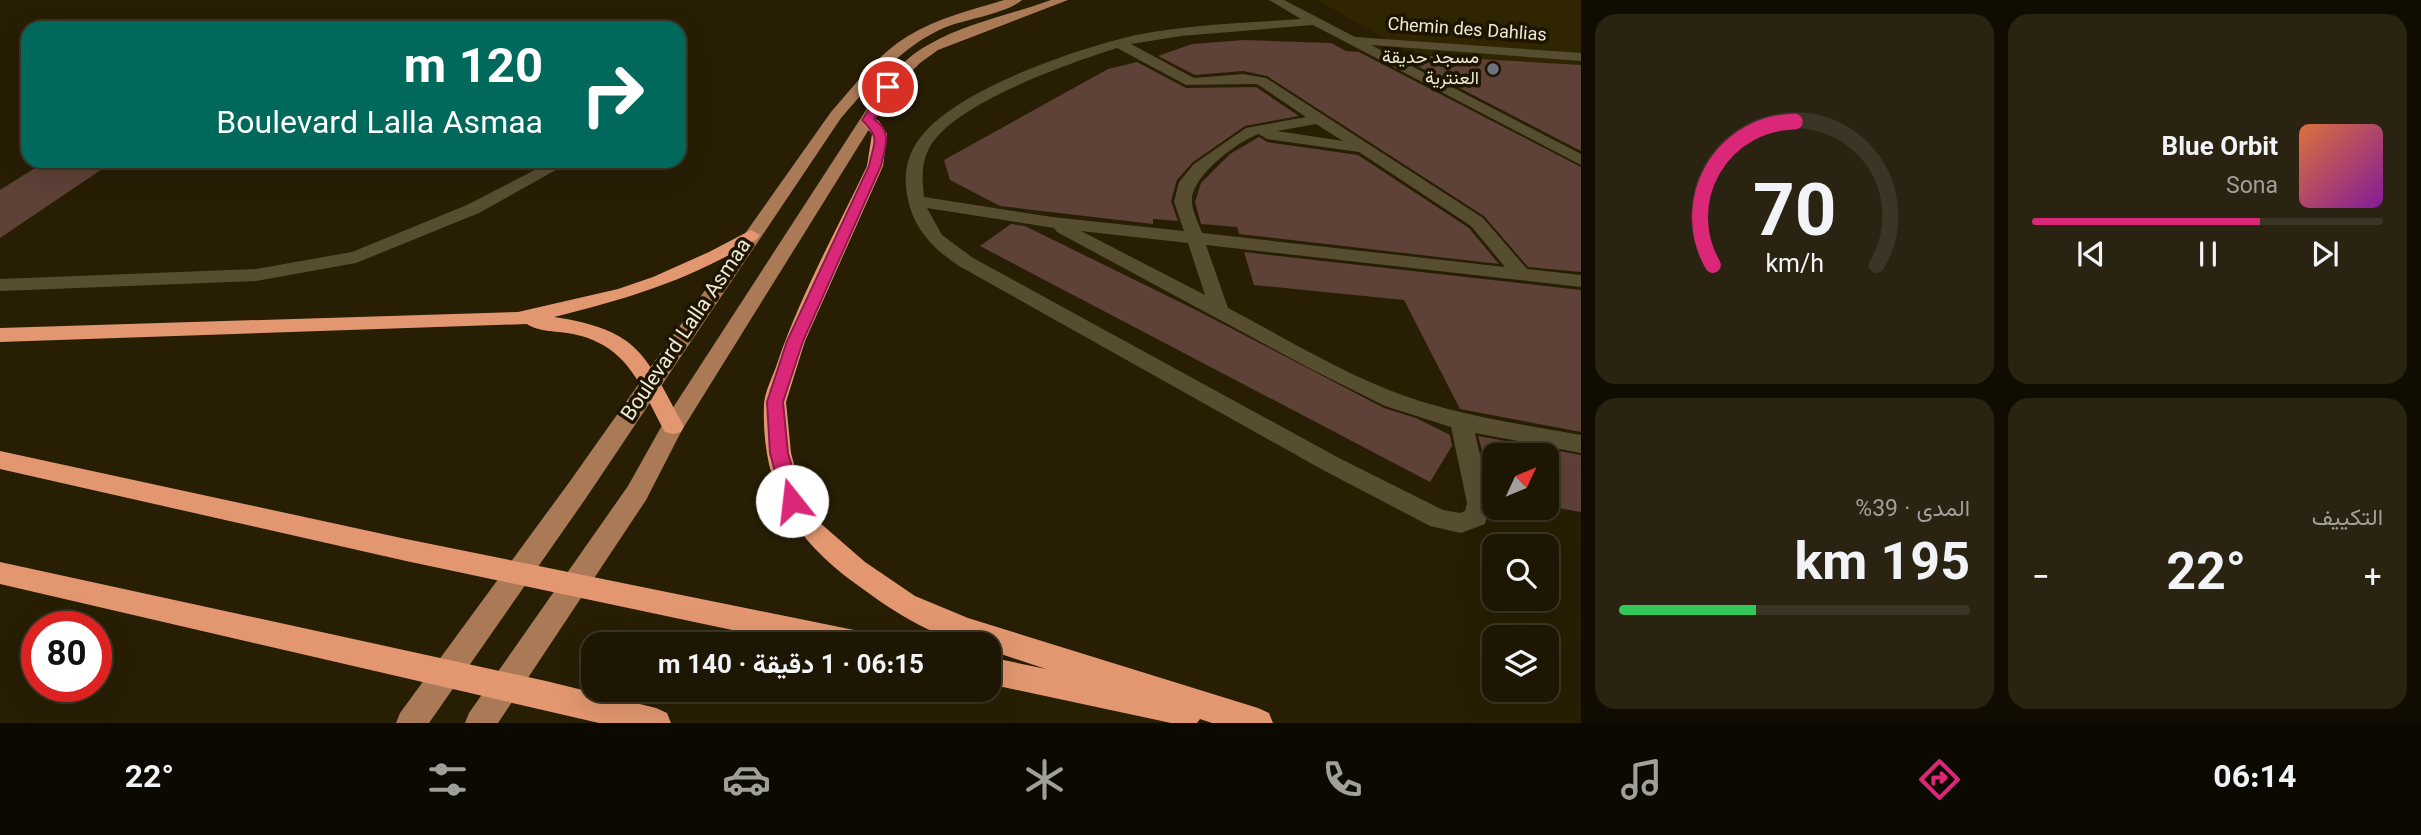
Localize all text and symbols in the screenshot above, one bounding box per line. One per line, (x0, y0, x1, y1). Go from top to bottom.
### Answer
street label: Chemin des Dahlias (1387, 11, 1547, 51)
text: 120 m (404, 32, 543, 108)
place label: مسجد حديقة العنترية (1382, 45, 1479, 94)
icon: right (567, 49, 658, 140)
pin (858, 57, 918, 117)
marker: مسجد حديقة العنترية (1485, 61, 1501, 77)
icon: arrive (869, 68, 907, 106)
text: Boulevard Lalla Asmaa (216, 100, 543, 150)
text: Blue Orbit (2162, 128, 2278, 169)
text: 70 (1753, 160, 1836, 274)
text: Sona (2226, 169, 2278, 205)
street label: Boulevard Lalla Asmaa (613, 232, 761, 428)
icon: previous (2072, 235, 2110, 273)
icon: pause (2189, 235, 2227, 273)
icon: next (2306, 235, 2344, 273)
text: km/h (1765, 246, 1824, 285)
north arrow (1482, 443, 1559, 520)
map controls (1482, 443, 1559, 702)
position arrow (755, 464, 829, 538)
text: المدى · 39% (1855, 492, 1970, 528)
text: التكييف (2312, 501, 2383, 537)
text: 195 km (1795, 526, 1970, 607)
button: search (1482, 534, 1559, 611)
text: 22° (2166, 536, 2246, 617)
text: − (2032, 547, 2050, 606)
text: + (2363, 547, 2383, 606)
speed limit sign: 80 (21, 611, 112, 702)
button: layers (1482, 625, 1559, 702)
text: 06:15 · 1 دقيقة · 140 m (658, 646, 924, 687)
text: 22° (125, 754, 174, 804)
text: 06:14 (2213, 754, 2296, 804)
icon: filters (423, 755, 472, 804)
icon: car (722, 755, 771, 804)
icon: climate (1020, 755, 1069, 804)
icon: phone (1318, 755, 1367, 804)
icon: music (1617, 755, 1666, 804)
icon: directions (1915, 755, 1964, 804)

